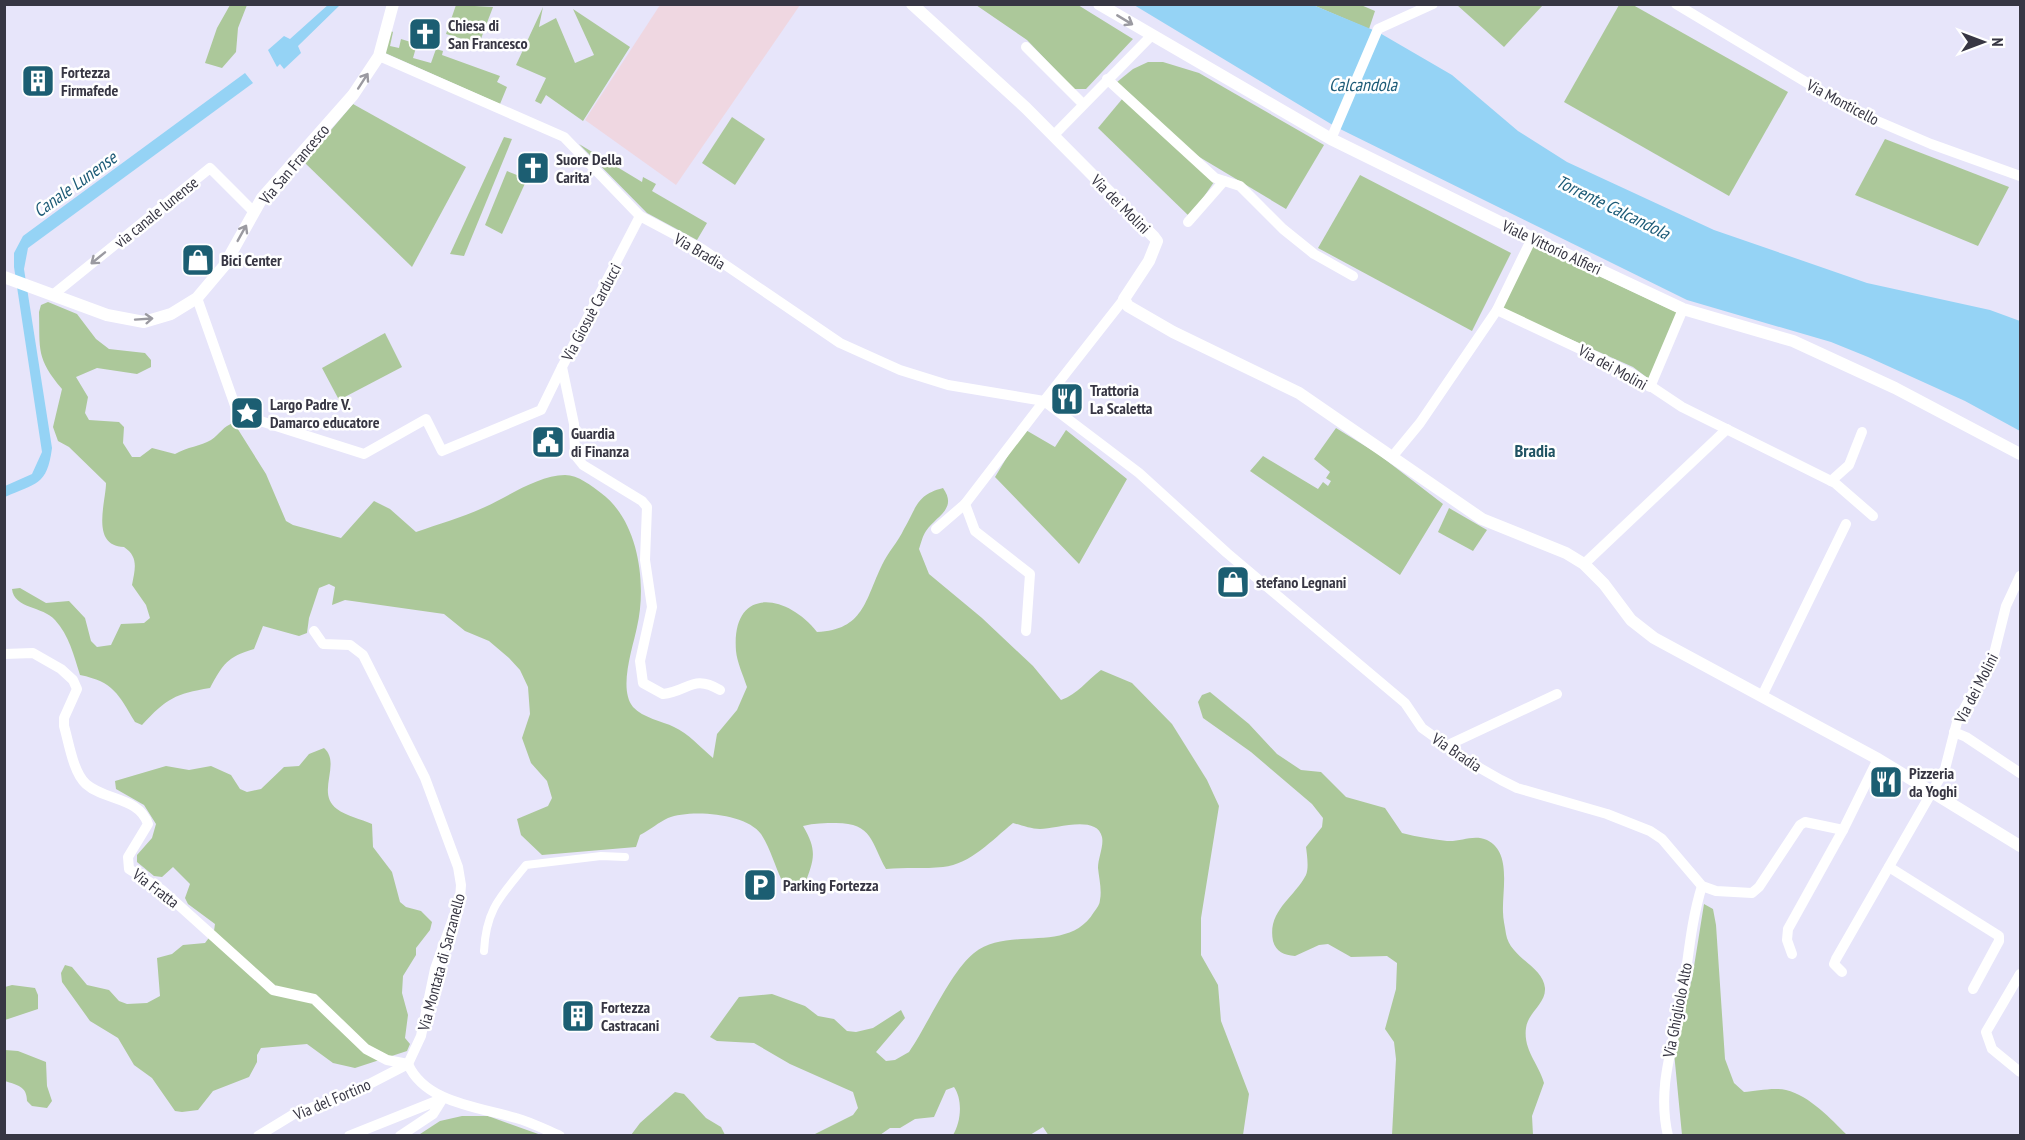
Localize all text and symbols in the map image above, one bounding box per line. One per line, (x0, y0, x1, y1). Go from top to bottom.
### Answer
north arrow (1953, 12, 2013, 72)
place label: Chiesa di San Francesco (448, 15, 528, 53)
one-way arrow (1116, 15, 1133, 27)
church icon: Chiesa di San Francesco (407, 16, 443, 52)
text: N (1988, 38, 2008, 46)
place label: Fortezza Firmafede (61, 62, 118, 100)
building icon: Fortezza Firmafede (20, 63, 56, 99)
one-way arrow (357, 73, 369, 89)
water label: Calcandola (1329, 73, 1398, 96)
street label: Via Monticello (1803, 74, 1883, 129)
street label: Via San Francesco (254, 120, 333, 209)
water label: Canale Lunense (29, 145, 122, 222)
place label: Suore Della Carita' (556, 149, 622, 187)
church icon: Suore Della Carita' (515, 150, 551, 186)
street label: Via dei Molini (1086, 169, 1155, 238)
water label: Torrente Calcandola (1553, 170, 1674, 245)
street label: via canale lunense (110, 172, 202, 252)
street label: Viale Vittorio Alfieri (1498, 215, 1605, 279)
one-way arrow (236, 225, 248, 242)
street label: Via Bradia (670, 228, 729, 274)
shop icon: Bici Center (180, 242, 216, 278)
place label: Bici Center (221, 250, 282, 270)
one-way arrow (90, 252, 106, 265)
street label: Via Giosuè Carducci (556, 260, 625, 365)
one-way arrow (134, 314, 153, 325)
street label: Via dei Molini (1574, 339, 1651, 394)
place label: Trattoria La Scaletta (1090, 380, 1153, 418)
restaurant icon: Trattoria La Scaletta (1049, 381, 1085, 417)
place label: Largo Padre V. Damarco educatore (270, 394, 380, 432)
place icon: Largo Padre V. Damarco educatore (229, 395, 265, 431)
place label: Guardia di Finanza (571, 423, 629, 461)
public building icon: Guardia di Finanza (530, 424, 566, 460)
district label: Bradia (1514, 439, 1556, 462)
shop icon: stefano Legnani (1215, 564, 1251, 600)
place label: stefano Legnani (1256, 572, 1347, 592)
street label: Via dei Molini (1949, 650, 2002, 727)
street label: Via Bradia (1427, 728, 1486, 776)
place label: Pizzeria da Yoghi (1909, 763, 1957, 801)
restaurant icon: Pizzeria da Yoghi (1868, 764, 1904, 800)
street label: Via Fratta (128, 863, 183, 912)
parking icon: Parking Fortezza (742, 867, 778, 903)
place label: Parking Fortezza (783, 875, 879, 895)
street label: Via Montata di Sarzanello (413, 891, 469, 1034)
street label: Via Ghigliolo Alto (1658, 961, 1696, 1060)
place label: Fortezza Castracani (601, 997, 660, 1035)
building icon: Fortezza Castracani (560, 998, 596, 1034)
street label: Via del Fortino (290, 1074, 373, 1125)

